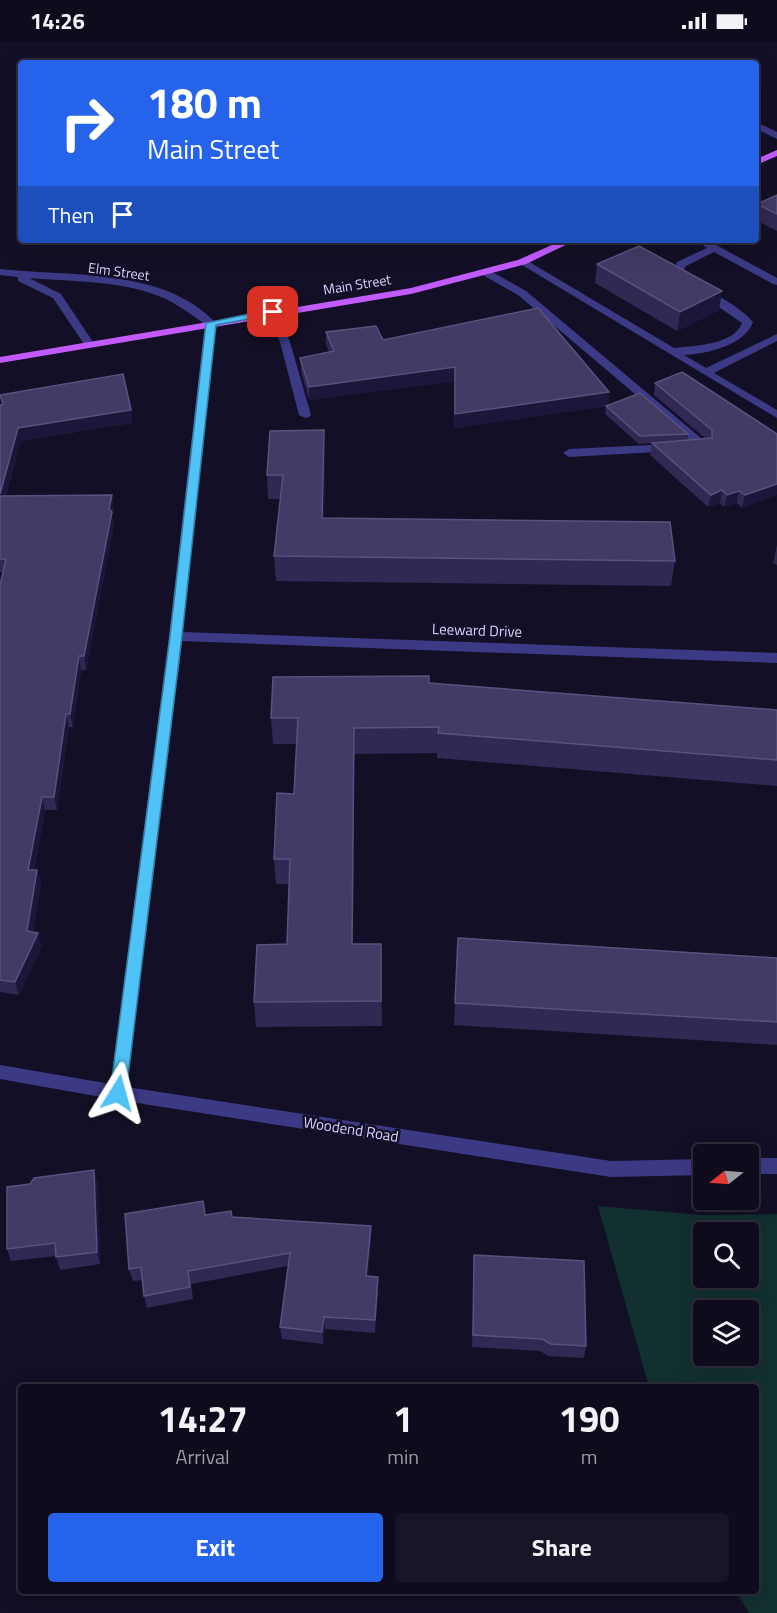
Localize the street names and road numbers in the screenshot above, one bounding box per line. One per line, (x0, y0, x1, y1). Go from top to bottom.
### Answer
street label: Elm Street (87, 256, 151, 286)
street label: Main Street (322, 268, 393, 300)
street label: Leeward Drive (432, 617, 522, 643)
street label: Woodend Road (302, 1110, 400, 1148)

